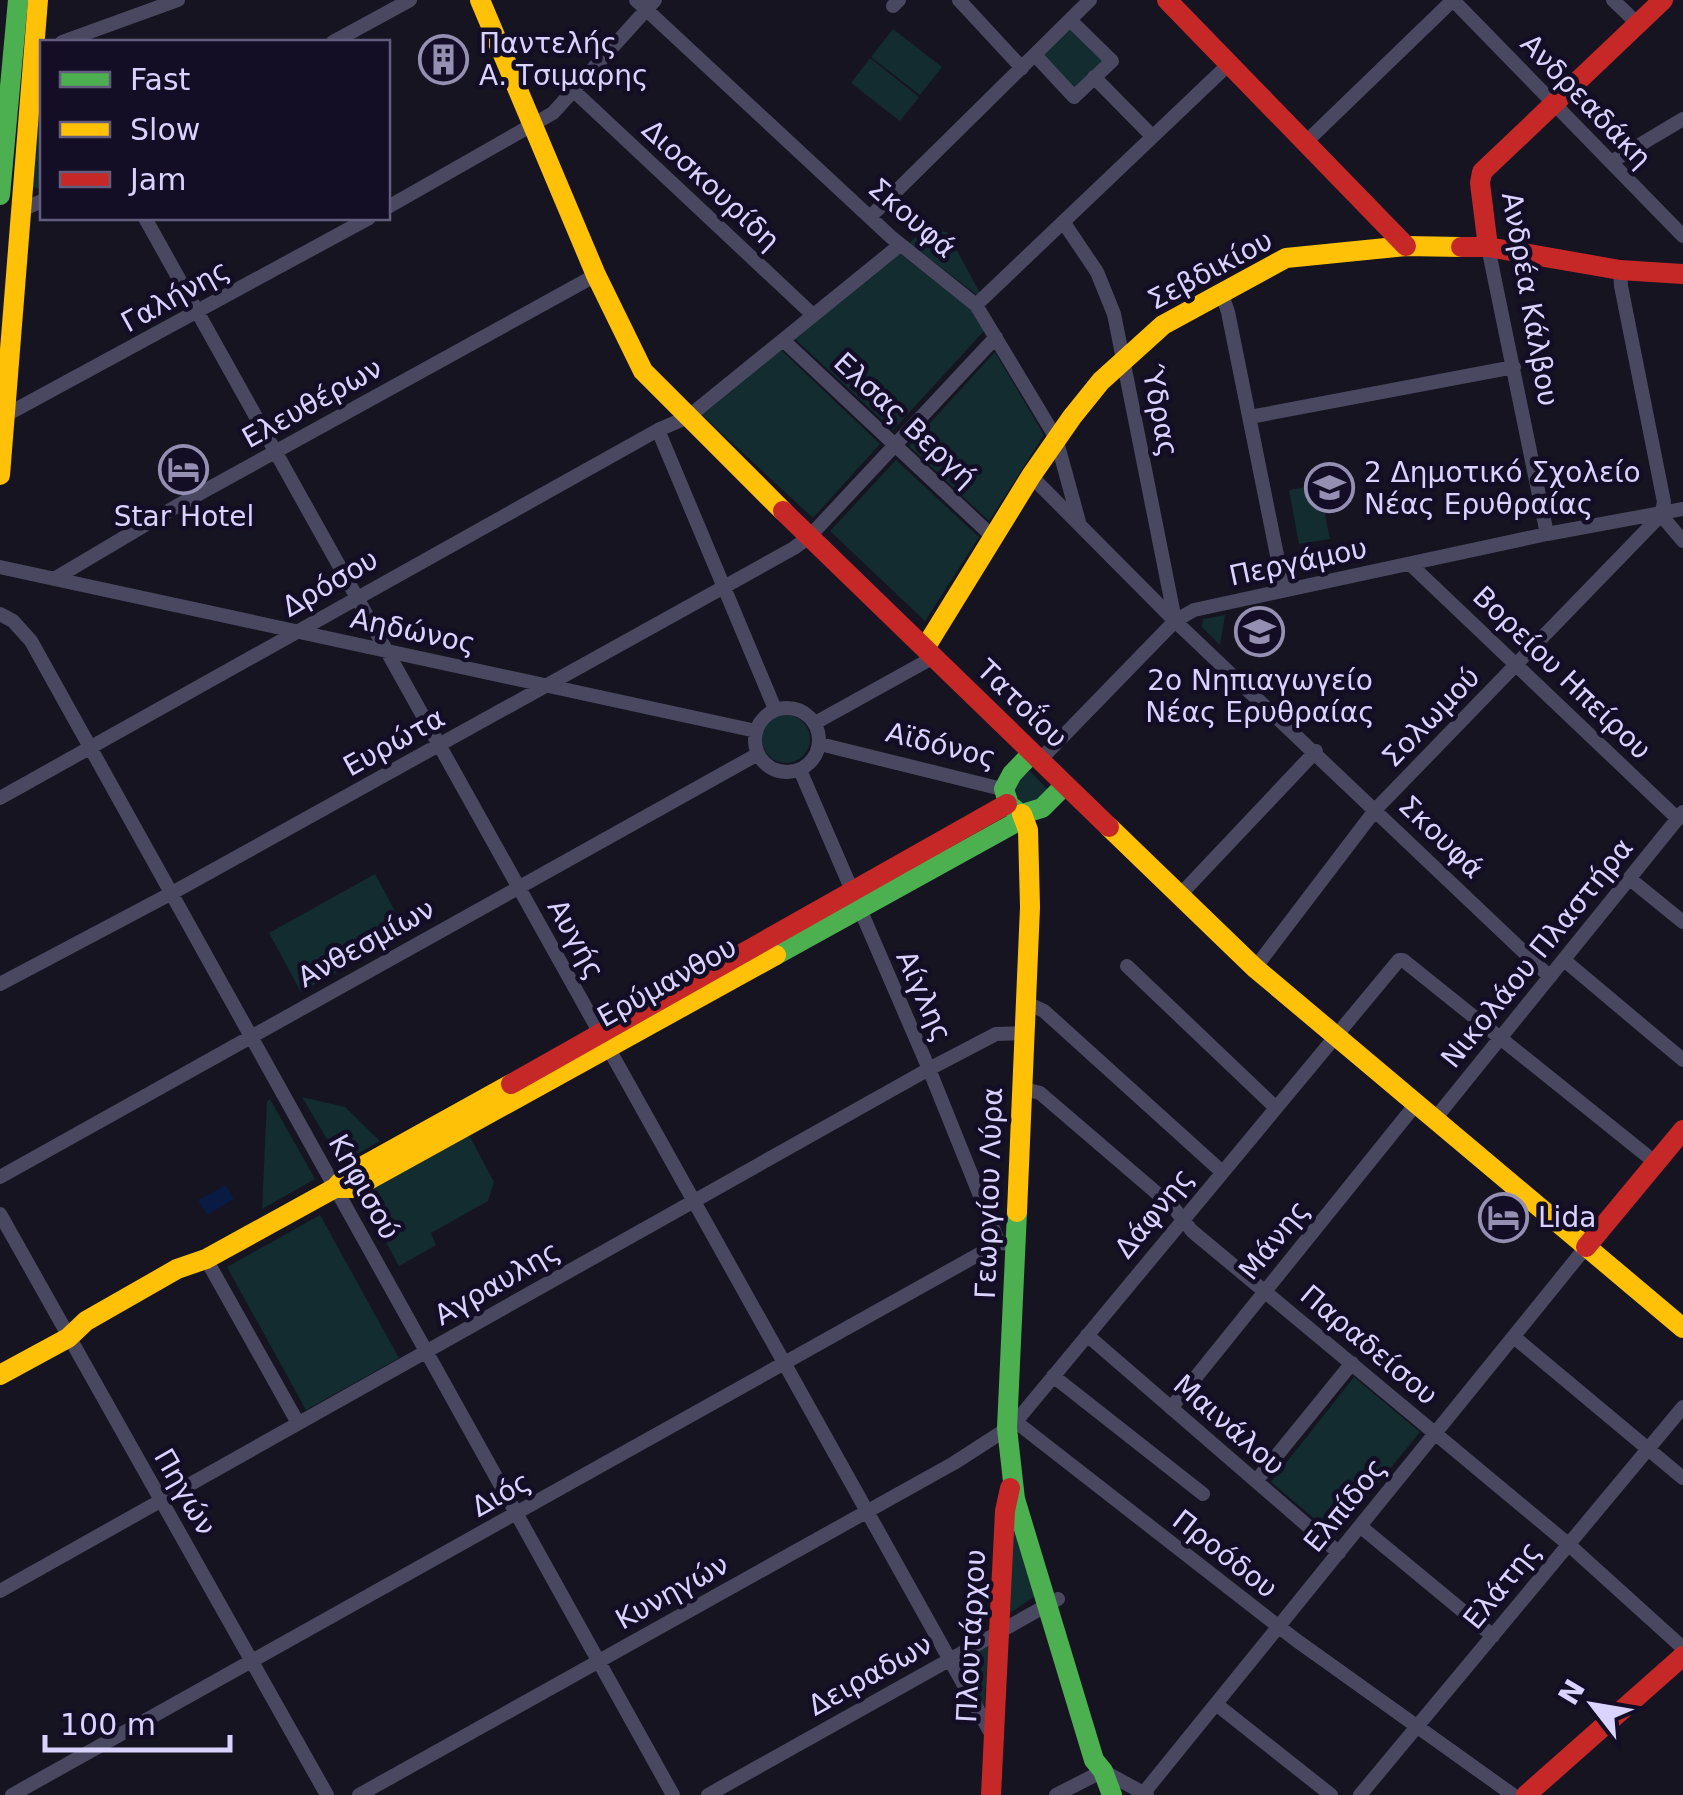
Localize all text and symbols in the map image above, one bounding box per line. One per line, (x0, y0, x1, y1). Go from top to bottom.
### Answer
place label: Παντελής Α. Τσιμαρης (479, 27, 649, 92)
street label: Ανδρεαδάκη (1514, 27, 1658, 175)
building icon: Παντελής Α. Τσιμαρης (418, 33, 470, 85)
legend (40, 40, 390, 220)
text: Fast (130, 62, 191, 97)
text: Slow (130, 112, 200, 147)
street label: Διοσκουρίδη (636, 113, 786, 257)
text: Jam (128, 162, 186, 197)
street label: Σκουφά (862, 171, 962, 265)
street label: Ανδρέα Κάλβου (1495, 189, 1565, 409)
street label: Σεβδικίου (1142, 223, 1278, 317)
street label: Γαλήνης (115, 253, 235, 339)
street label: Ελσας Βεργή (827, 346, 983, 494)
street label: Ελευθέρων (236, 351, 388, 455)
street label: Ύδρας (1135, 361, 1185, 460)
hotel icon: Star Hotel (158, 443, 210, 495)
place label: 2 Δημοτικό Σχολείο Νέας Ερυθραίας (1364, 456, 1641, 521)
school or university icon: 2 Δημοτικό Σχολείο Νέας Ερυθραίας (1303, 462, 1355, 514)
place label: Star Hotel (114, 500, 254, 533)
street label: Περγάμου (1226, 531, 1370, 593)
street label: Δρόσου (276, 542, 384, 624)
street label: Βορείου Ηπείρου (1466, 580, 1658, 766)
street label: Αηδώνος (348, 602, 478, 660)
school or university icon: 2ο Νηπιαγωγείο Νέας Ερυθραίας (1234, 606, 1286, 658)
street label: Τατοΐου (969, 651, 1075, 755)
street label: Σολωμού (1375, 660, 1487, 774)
place label: 2ο Νηπιαγωγείο Νέας Ερυθραίας (1145, 664, 1375, 729)
street label: Ευρώτα (338, 701, 450, 783)
street label: Αϊδόνος (883, 715, 999, 775)
street label: Σκουφά (1392, 789, 1490, 885)
street label: Νικολάου Πλαστήρα (1434, 831, 1640, 1075)
street label: Ανθεσμίων (292, 892, 440, 994)
street label: Αυγής (541, 893, 611, 985)
street label: Ερύμανθου (592, 930, 742, 1034)
street label: Αίγλης (889, 945, 959, 1047)
street label: Γεωργίου Λύρα (969, 1087, 1009, 1299)
street label: Κηφισού (322, 1129, 406, 1245)
street label: Δάφνης (1108, 1161, 1200, 1265)
hotel icon: Lida (1477, 1191, 1529, 1243)
street label: Μάνης (1232, 1194, 1316, 1286)
place label: Lida (1538, 1201, 1596, 1234)
street label: Αγραυλης (429, 1234, 565, 1332)
street label: Παραδείσου (1294, 1278, 1444, 1412)
street label: Μαινάλου (1167, 1368, 1291, 1482)
street label: Πηγών (147, 1443, 223, 1541)
street label: Ελπίδος (1297, 1451, 1393, 1559)
street label: Διός (466, 1464, 536, 1524)
street label: Προόδου (1166, 1503, 1284, 1605)
street label: Ελάτης (1457, 1534, 1547, 1636)
street label: Κυνηγών (610, 1548, 734, 1636)
street label: Πλουτάρχου (950, 1548, 992, 1724)
street label: Δειραδων (802, 1628, 938, 1722)
north arrow (1543, 1655, 1643, 1755)
text: N (1552, 1674, 1592, 1711)
scale bar (45, 1690, 230, 1752)
text: 100 m (60, 1707, 156, 1742)

